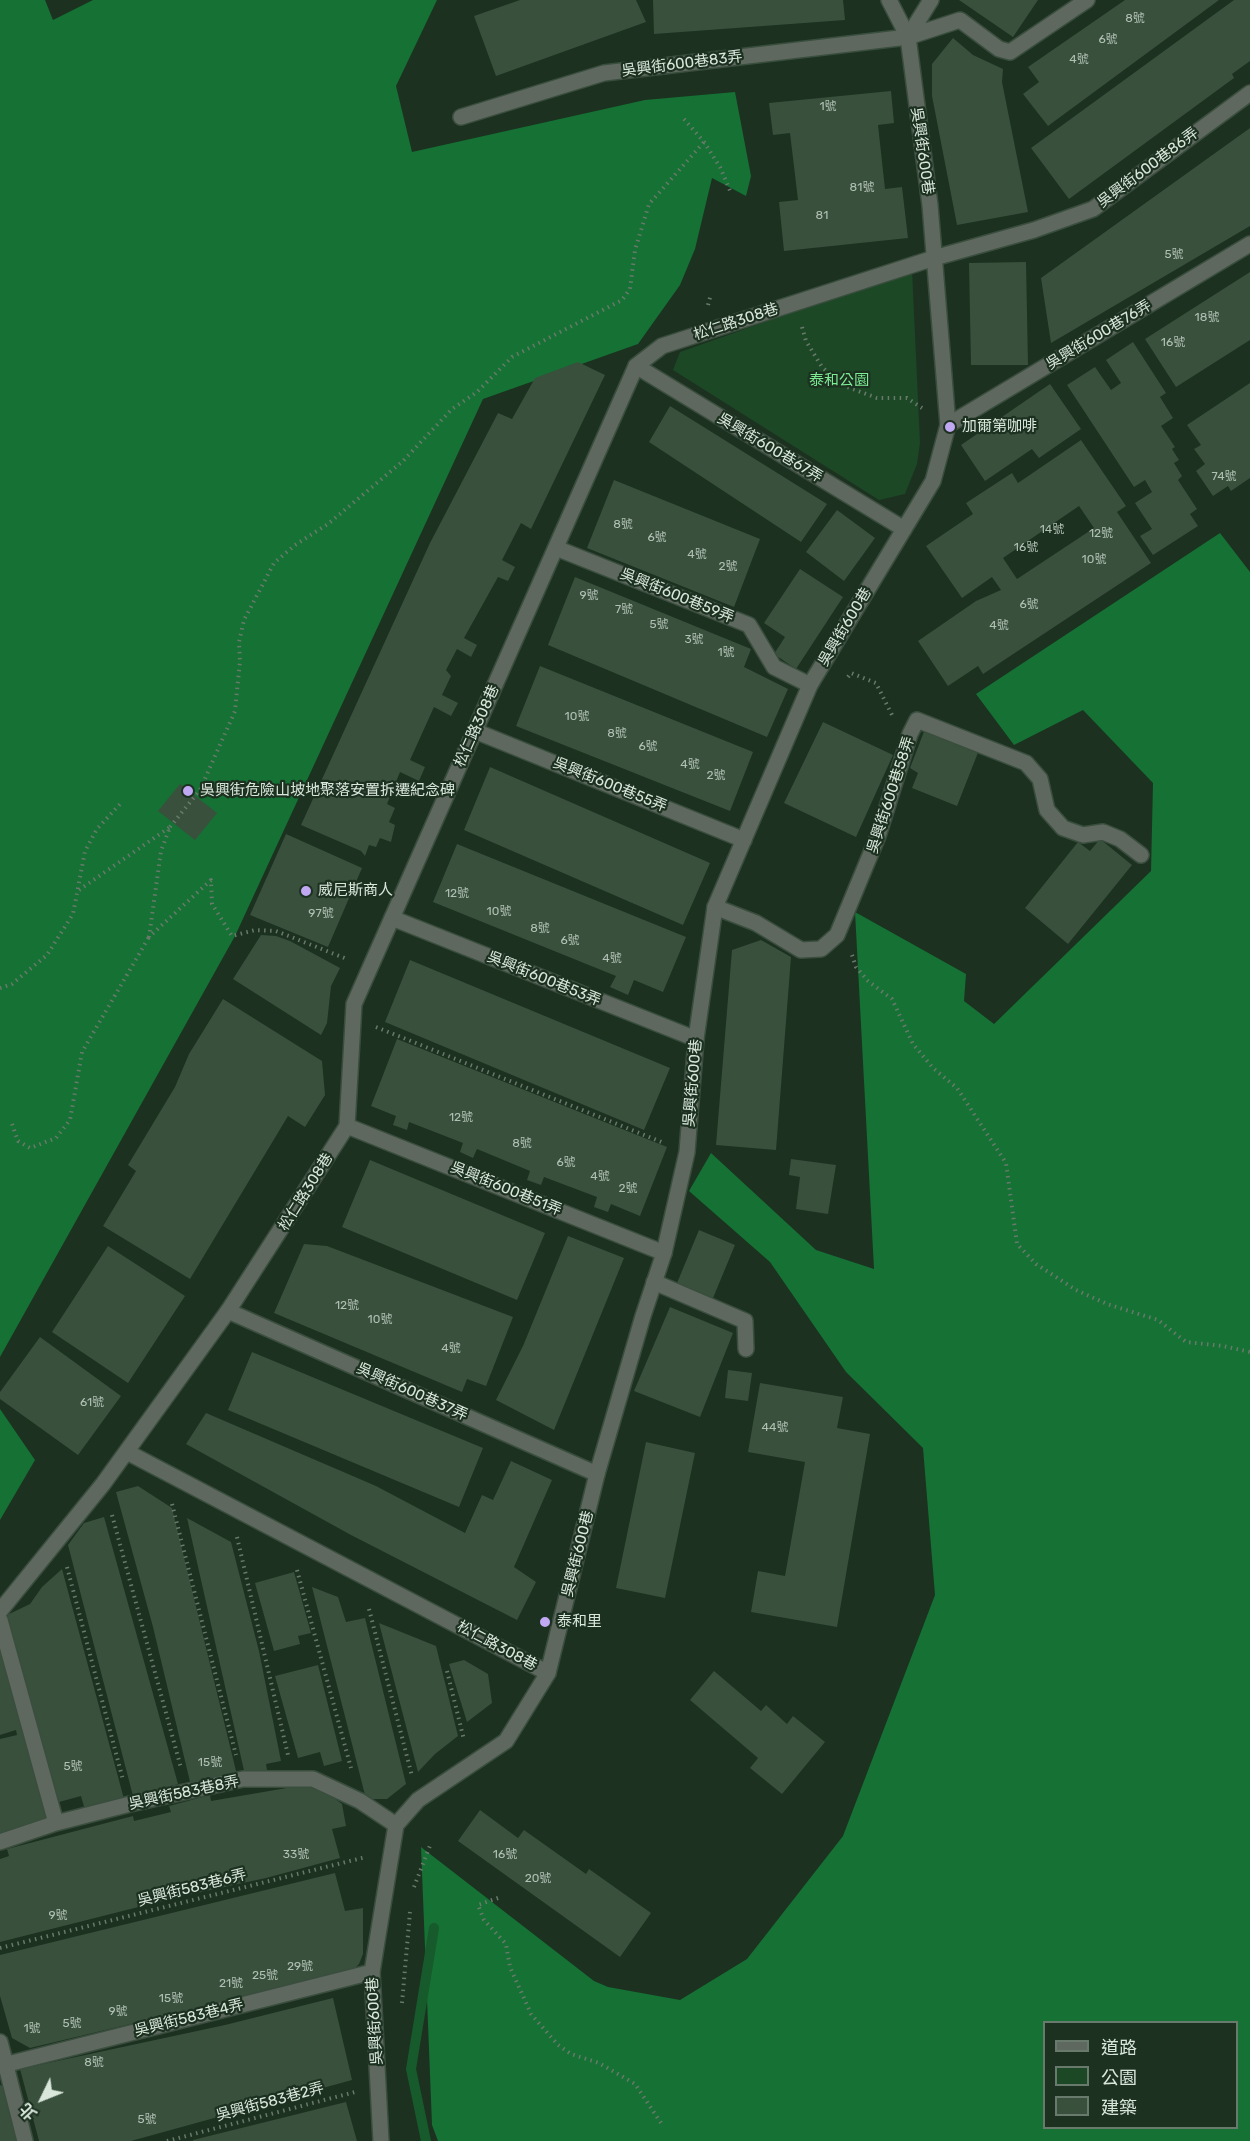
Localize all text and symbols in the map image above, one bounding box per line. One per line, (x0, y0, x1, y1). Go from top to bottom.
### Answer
house number: 8號 (1125, 12, 1145, 26)
house number: 6號 (1098, 33, 1118, 47)
street label: 吳興街600巷83弄 (621, 48, 743, 80)
house number: 4號 (1069, 53, 1089, 67)
house number: 1號 (819, 100, 837, 114)
street label: 吳興街600巷 (907, 106, 937, 196)
street label: 吳興街600巷86弄 (1094, 124, 1202, 212)
house number: 81號 (850, 181, 874, 195)
house number: 81 (816, 209, 828, 223)
house number: 5號 (1164, 248, 1184, 262)
street label: 吳興街600巷76弄 (1043, 297, 1155, 373)
street label: 松仁路308巷 (691, 300, 781, 344)
house number: 18號 (1195, 311, 1219, 325)
house number: 16號 (1161, 336, 1185, 350)
park label: 泰和公園 (809, 372, 869, 390)
street label: 吳興街600巷67弄 (714, 410, 826, 486)
place label: 加爾第咖啡 (962, 418, 1037, 436)
marker: 加爾第咖啡 (943, 420, 957, 434)
house number: 74號 (1211, 470, 1237, 484)
house number: 8號 (613, 518, 633, 532)
house number: 14號 (1040, 523, 1064, 537)
house number: 12號 (1089, 527, 1113, 541)
house number: 6號 (647, 531, 667, 545)
house number: 16號 (1014, 541, 1038, 555)
house number: 4號 (687, 548, 707, 562)
house number: 10號 (1082, 553, 1106, 567)
house number: 2號 (718, 560, 738, 574)
street label: 吳興街600巷59弄 (618, 565, 736, 627)
street label: 吳興街600巷 (815, 585, 875, 669)
house number: 9號 (579, 589, 599, 603)
house number: 6號 (1019, 598, 1039, 612)
house number: 7號 (615, 603, 633, 617)
house number: 5號 (649, 618, 669, 632)
house number: 4號 (989, 619, 1009, 633)
house number: 3號 (684, 633, 704, 647)
house number: 1號 (717, 646, 735, 660)
street label: 松仁路308巷 (451, 682, 503, 770)
house number: 10號 (565, 710, 589, 724)
house number: 8號 (607, 727, 627, 741)
street label: 吳興街600巷58弄 (864, 734, 918, 856)
house number: 6號 (638, 740, 658, 754)
street label: 吳興街600巷55弄 (551, 754, 669, 816)
house number: 4號 (680, 758, 700, 772)
house number: 2號 (706, 769, 726, 783)
place label: 吳興街危險山坡地聚落安置拆遷紀念碑 (200, 782, 455, 800)
marker: 吳興街危險山坡地聚落安置拆遷紀念碑 (181, 784, 195, 798)
place label: 威尼斯商人 (318, 882, 393, 900)
marker: 威尼斯商人 (299, 884, 313, 898)
house number: 12號 (445, 887, 469, 901)
house number: 10號 (487, 905, 511, 919)
house number: 97號 (308, 907, 334, 921)
house number: 8號 (530, 922, 550, 936)
house number: 6號 (560, 934, 580, 948)
street label: 吳興街600巷53弄 (485, 948, 603, 1010)
house number: 4號 (602, 952, 622, 966)
street label: 吳興街600巷 (680, 1038, 706, 1128)
house number: 12號 (449, 1111, 473, 1125)
house number: 8號 (512, 1137, 532, 1151)
street label: 松仁路308巷 (275, 1150, 337, 1234)
house number: 6號 (556, 1156, 576, 1170)
street label: 吳興街600巷51弄 (448, 1159, 564, 1219)
house number: 4號 (590, 1170, 610, 1184)
house number: 2號 (618, 1182, 638, 1196)
house number: 12號 (335, 1299, 359, 1313)
house number: 10號 (368, 1313, 392, 1327)
house number: 4號 (441, 1342, 461, 1356)
street label: 吳興街600巷37弄 (354, 1359, 470, 1425)
house number: 61號 (80, 1396, 104, 1410)
house number: 44號 (762, 1421, 788, 1435)
street label: 吳興街600巷 (559, 1509, 597, 1599)
place label: 泰和里 (557, 1613, 602, 1631)
marker: 泰和里 (538, 1615, 552, 1629)
street label: 松仁路308巷 (454, 1617, 540, 1675)
house number: 15號 (198, 1756, 222, 1770)
house number: 5號 (63, 1760, 83, 1774)
street label: 吳興街583巷8弄 (127, 1773, 241, 1813)
house number: 33號 (283, 1848, 309, 1862)
house number: 16號 (493, 1848, 517, 1862)
street label: 吳興街583巷6弄 (136, 1866, 248, 1910)
house number: 20號 (525, 1872, 551, 1886)
house number: 9號 (48, 1909, 68, 1923)
house number: 29號 (287, 1960, 313, 1974)
house number: 25號 (252, 1969, 278, 1983)
house number: 21號 (219, 1977, 243, 1991)
street label: 吳興街600巷 (364, 1977, 386, 2065)
house number: 15號 (159, 1992, 183, 2006)
street label: 吳興街583巷4弄 (133, 1996, 245, 2040)
house number: 9號 (108, 2005, 128, 2019)
house number: 5號 (62, 2017, 82, 2031)
legend (1043, 2021, 1238, 2129)
house number: 1號 (23, 2022, 41, 2036)
text: 道路 (1101, 2037, 1137, 2059)
house number: 8號 (84, 2056, 104, 2070)
text: 公園 (1101, 2067, 1137, 2089)
north arrow (12, 2069, 72, 2129)
street label: 吳興街583巷2弄 (214, 2079, 326, 2125)
text: 建築 (1101, 2097, 1137, 2119)
text: 北 (16, 2099, 41, 2124)
house number: 5號 (137, 2113, 157, 2127)

